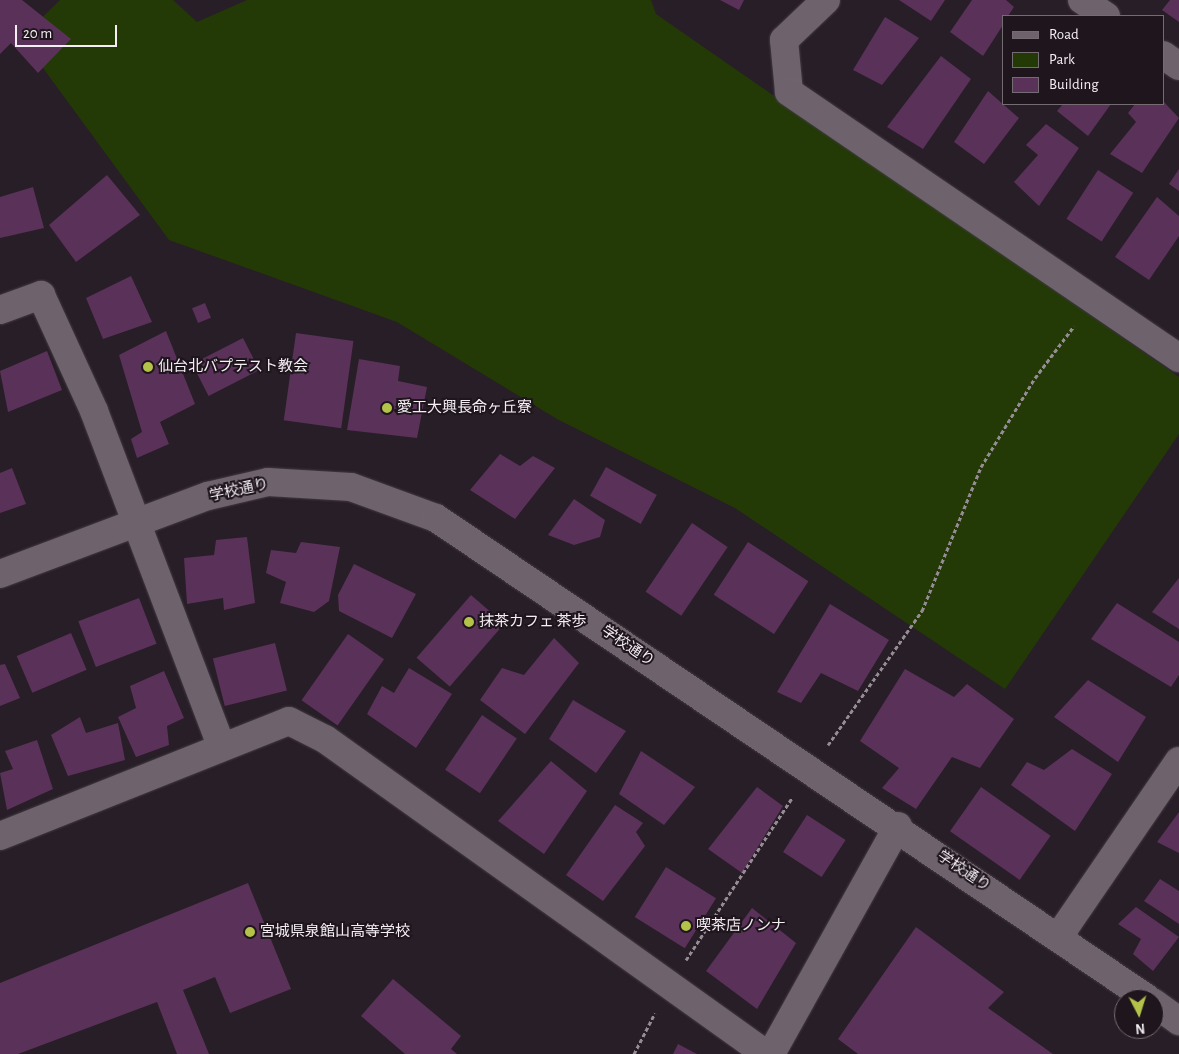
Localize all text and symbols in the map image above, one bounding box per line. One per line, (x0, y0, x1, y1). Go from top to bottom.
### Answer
scale bar (18, 15, 120, 47)
legend (1002, 15, 1164, 105)
text: 20 m (23, 26, 52, 41)
text: Road (1049, 27, 1079, 42)
text: Park (1049, 52, 1075, 67)
text: Building (1049, 77, 1099, 92)
place label: 仙台北バプテスト教会 (158, 358, 308, 376)
marker: 仙台北バプテスト教会 (142, 361, 154, 373)
place label: 愛工大興長命ヶ丘寮 (397, 399, 532, 417)
marker: 愛工大興長命ヶ丘寮 (381, 402, 393, 414)
street label: 学校通り (208, 475, 270, 505)
place label: 抹茶カフェ 茶歩 (479, 613, 586, 631)
marker: 抹茶カフェ 茶歩 (463, 616, 475, 628)
street label: 学校通り (598, 622, 658, 670)
street label: 学校通り (934, 847, 994, 895)
place label: 喫茶店ノンナ (696, 917, 786, 935)
marker: 喫茶店ノンナ (680, 920, 692, 932)
place label: 宮城県泉館山高等学校 (260, 923, 410, 941)
marker: 宮城県泉館山高等学校 (244, 926, 256, 938)
north arrow (1114, 989, 1164, 1039)
text: N (1135, 1021, 1146, 1035)

